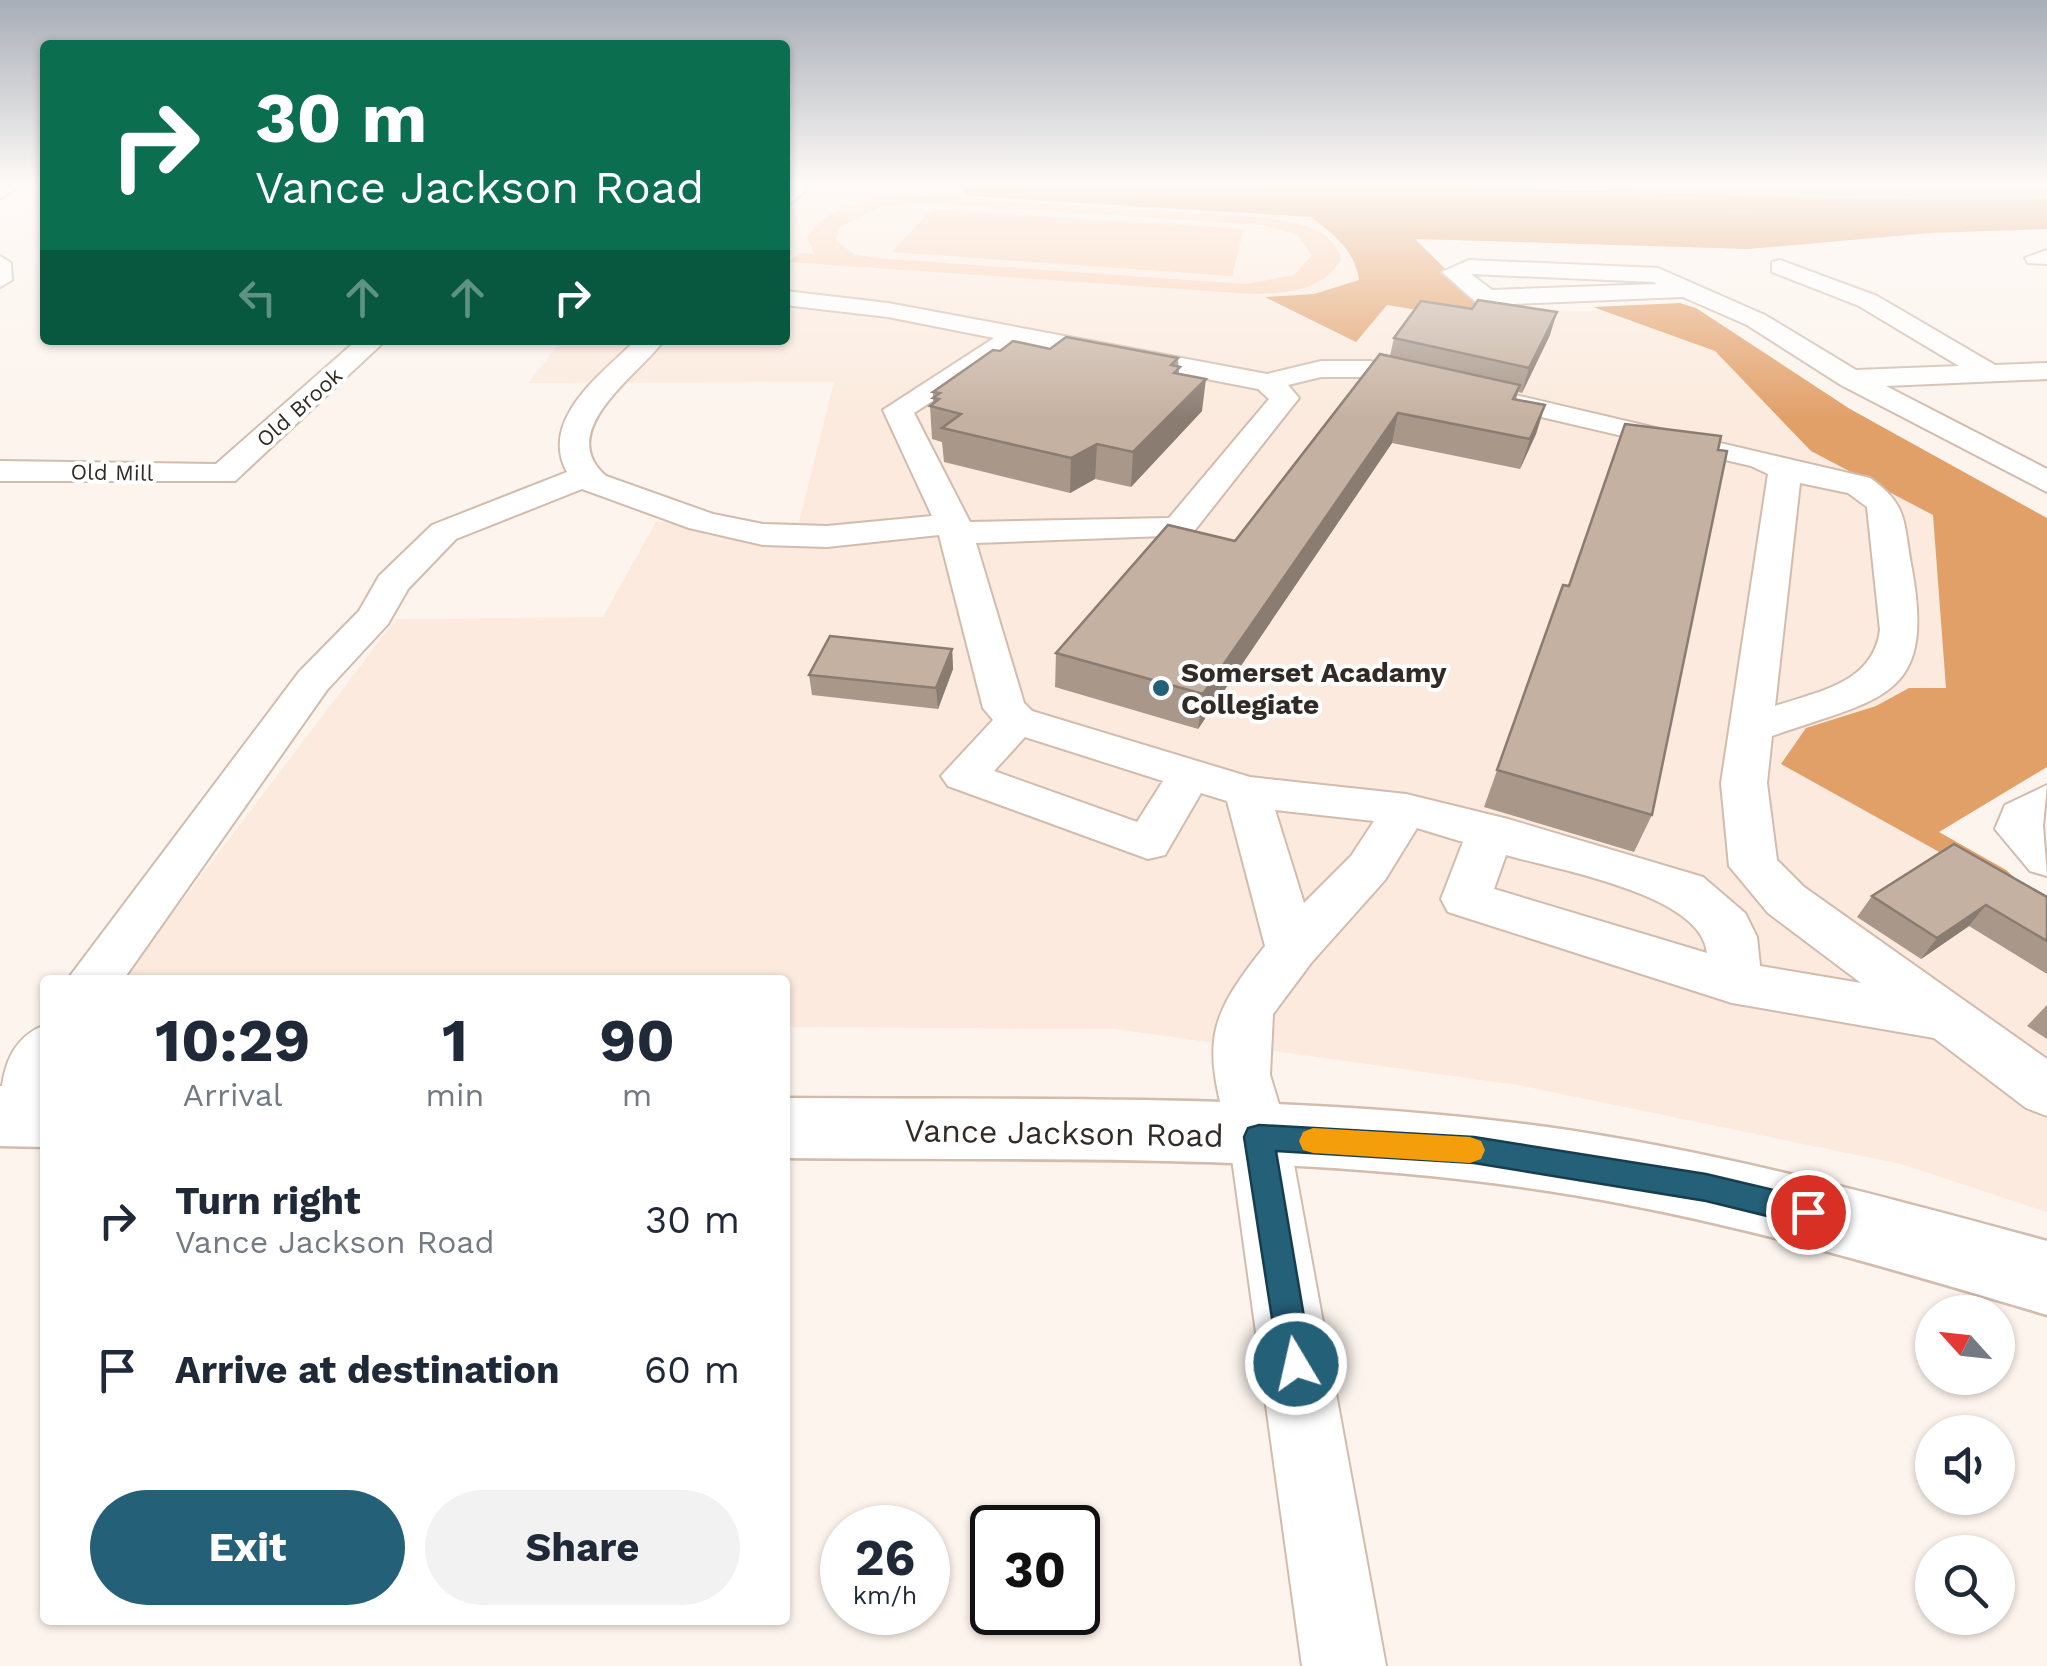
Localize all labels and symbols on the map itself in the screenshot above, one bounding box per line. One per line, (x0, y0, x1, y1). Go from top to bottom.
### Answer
street label: Old Brook (251, 362, 347, 452)
street label: Old Mill (70, 459, 154, 486)
place label: Somerset Acadamy Collegiate (1181, 656, 1447, 721)
marker: Somerset Acadamy Collegiate (1150, 677, 1172, 699)
street label: Vance Jackson Road (904, 1111, 1224, 1155)
pin (1766, 1170, 1851, 1255)
north arrow (1915, 1295, 2015, 1395)
position arrow (1244, 1312, 1348, 1416)
speed limit sign: 30 (970, 1505, 1100, 1635)

